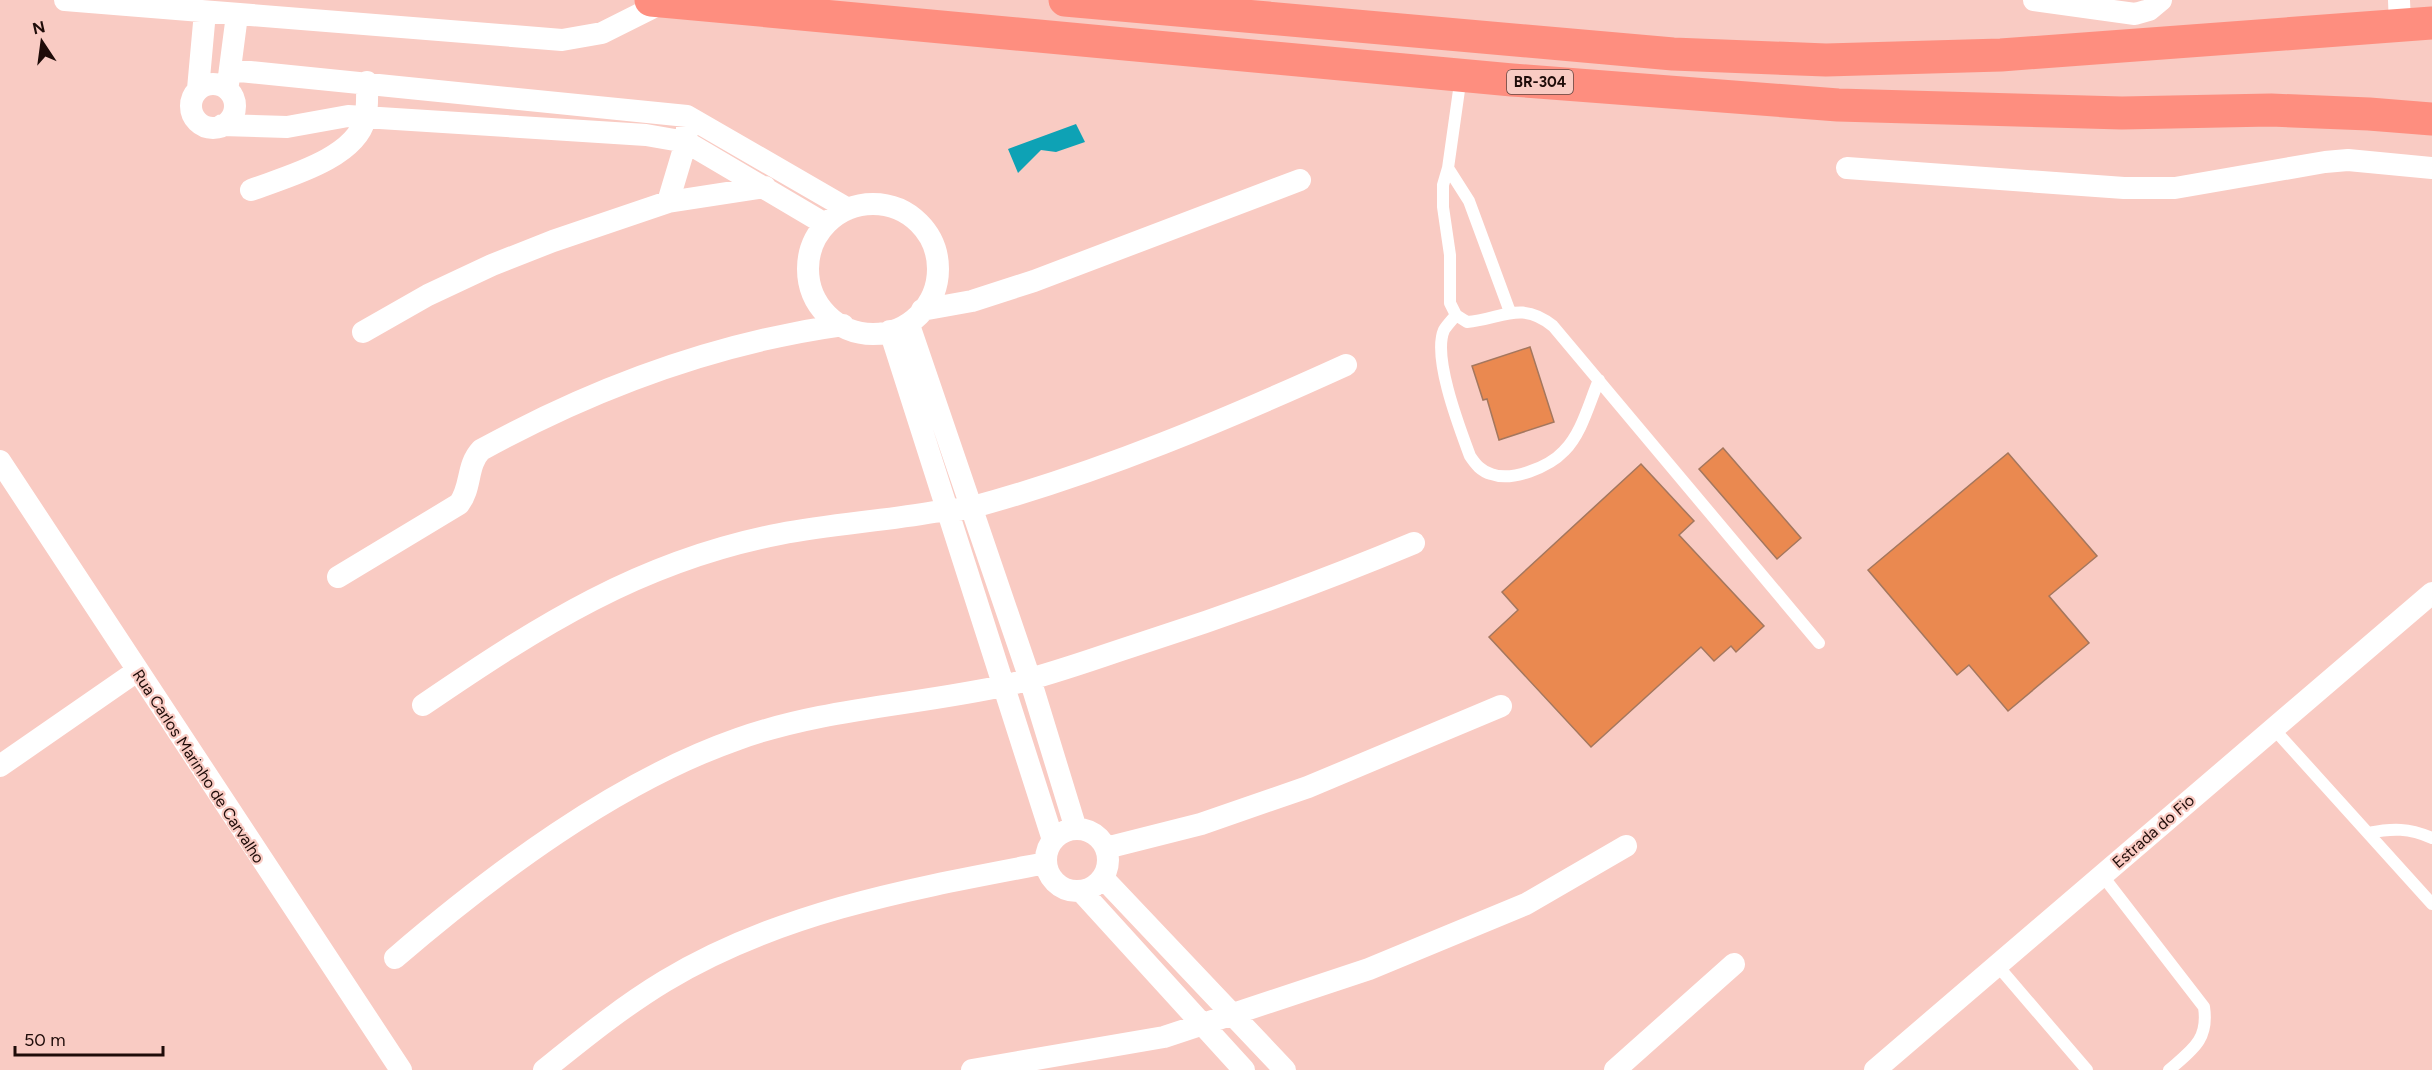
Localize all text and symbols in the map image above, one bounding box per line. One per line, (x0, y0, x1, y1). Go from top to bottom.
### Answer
north arrow (12, 12, 72, 72)
text: N (31, 17, 47, 39)
road number: BR-304 (1507, 70, 1573, 94)
street label: Rua Carlos Marinho de Carvalho (129, 666, 268, 867)
street label: Estrada do Fio (2108, 791, 2198, 872)
scale bar (15, 1019, 164, 1057)
text: 50 m (24, 1029, 66, 1051)

